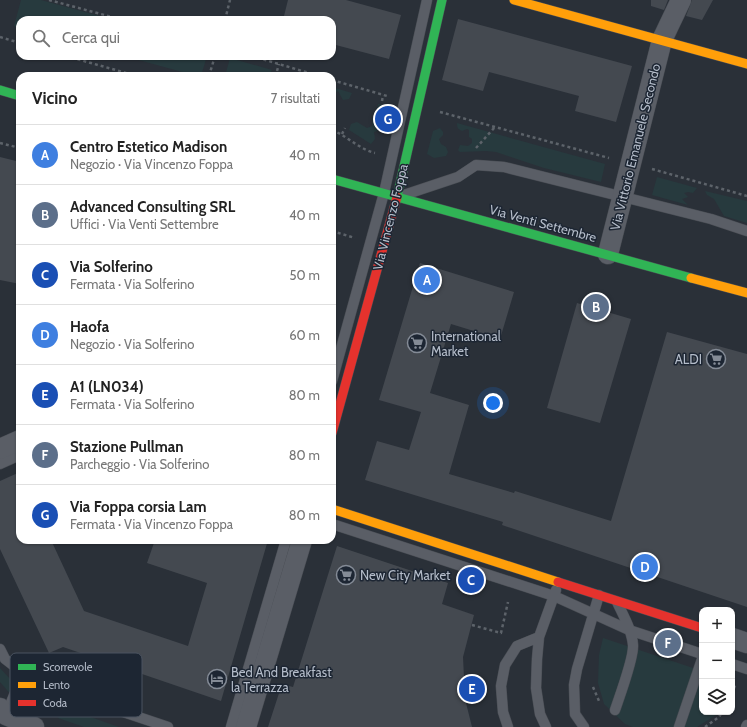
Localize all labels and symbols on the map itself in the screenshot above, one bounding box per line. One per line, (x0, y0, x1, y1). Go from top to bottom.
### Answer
street label: Via Vittorio Emanuele Secondo (607, 62, 663, 232)
pin: G (375, 104, 401, 134)
street label: Via Vincenzo Foppa (369, 162, 411, 272)
street label: Via Venti Settembre (488, 201, 599, 245)
pin: A (414, 265, 440, 295)
pin: B (583, 292, 609, 322)
place label: International Market (431, 328, 501, 359)
supermarket icon: International Market (406, 332, 428, 354)
supermarket icon: ALDI (705, 348, 727, 370)
place label: ALDI (675, 351, 702, 367)
your location (483, 393, 503, 413)
pin: D (632, 552, 658, 582)
supermarket icon: New City Market (335, 564, 357, 586)
pin: C (458, 565, 484, 595)
place label: New City Market (360, 567, 451, 583)
pin: F (655, 628, 681, 658)
legend (10, 653, 142, 717)
text: Scorrevole (43, 660, 93, 674)
place label: Bed And Breakfast la Terrazza (231, 664, 332, 695)
hotel icon: Bed And Breakfast la Terrazza (206, 668, 228, 690)
pin: E (459, 674, 485, 704)
text: Lento (43, 678, 70, 692)
text: Coda (43, 696, 68, 710)

